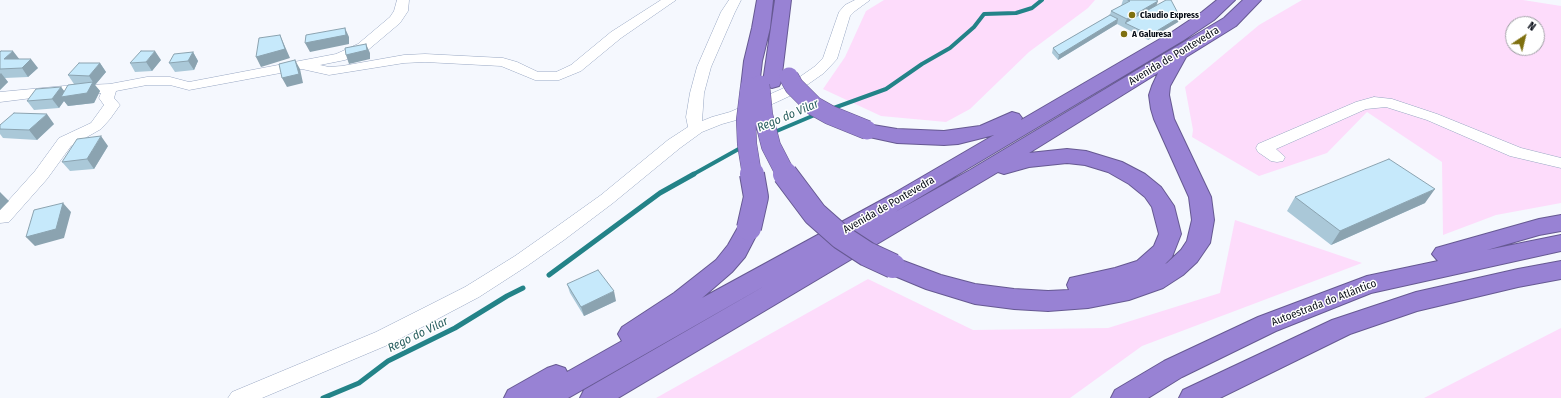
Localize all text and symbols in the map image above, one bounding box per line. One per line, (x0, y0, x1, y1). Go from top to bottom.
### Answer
marker: Claudio Express (1127, 10, 1137, 20)
place label: Claudio Express (1140, 10, 1199, 20)
north arrow (1505, 16, 1545, 56)
text: N (1525, 19, 1538, 34)
street label: Avenida de Pontevedra (1126, 24, 1222, 88)
marker: A Galuresa (1119, 29, 1129, 39)
place label: A Galuresa (1132, 29, 1172, 39)
water label: Rego do Vilar (755, 97, 821, 135)
street label: Avenida de Pontevedra (841, 173, 937, 237)
street label: Autoestrada do Atlántico (1270, 277, 1378, 329)
water label: Rego do Vilar (386, 314, 450, 356)

